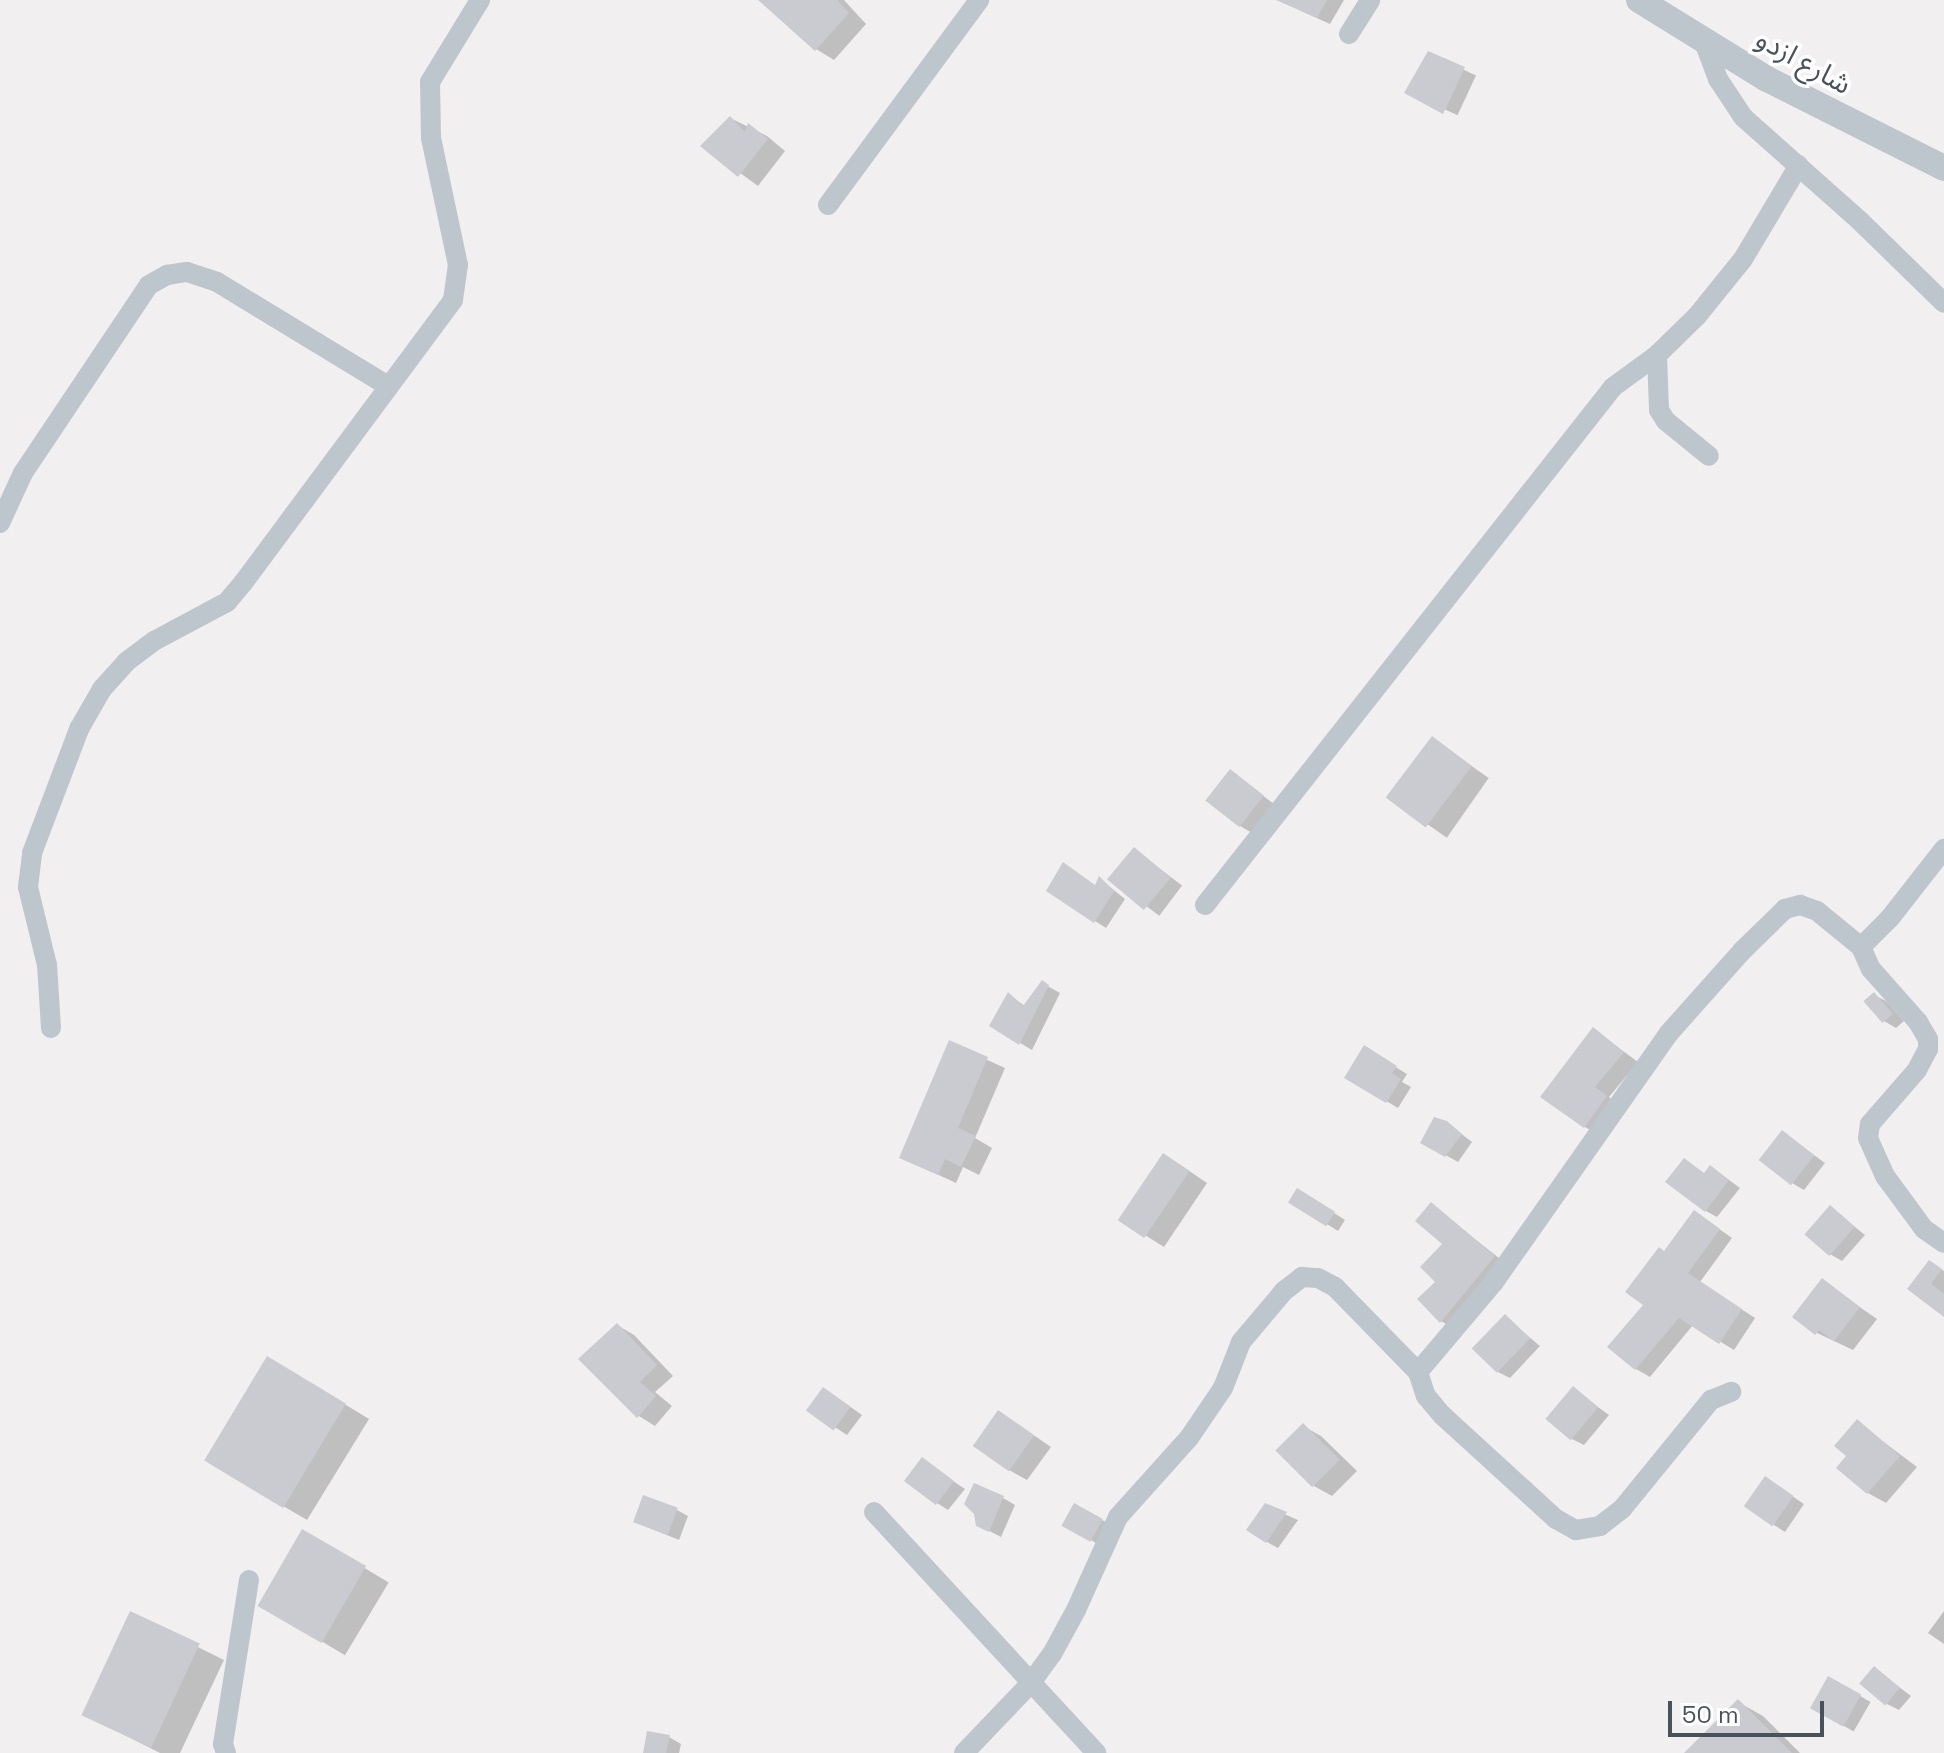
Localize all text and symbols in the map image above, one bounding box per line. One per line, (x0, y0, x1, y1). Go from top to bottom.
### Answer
street label: شارع ازدو (1750, 21, 1858, 101)
scale bar (1672, 1685, 1828, 1735)
text: 50 m (1682, 1699, 1739, 1730)

